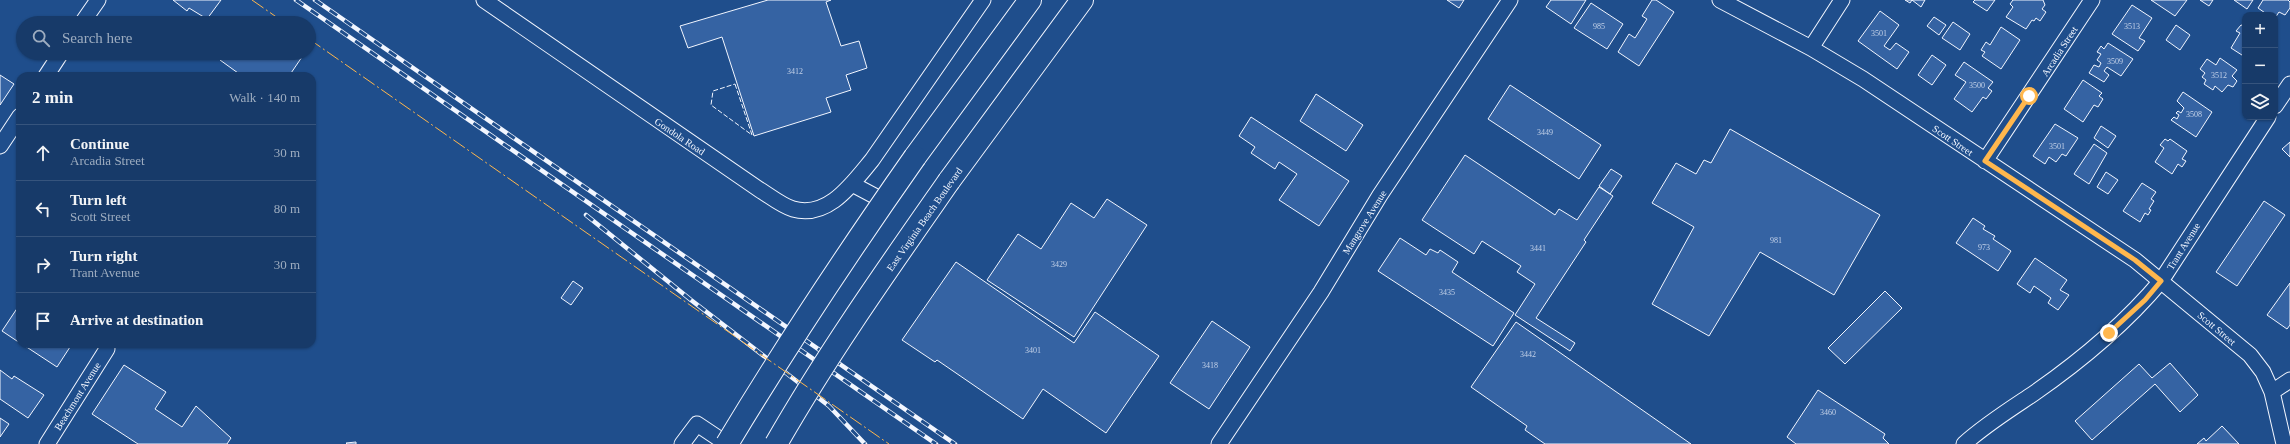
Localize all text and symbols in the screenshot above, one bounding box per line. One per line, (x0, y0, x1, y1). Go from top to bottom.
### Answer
map controls (2242, 12, 2278, 120)
button: + (2242, 12, 2278, 48)
search box (16, 16, 316, 60)
house number: 985 (1593, 22, 1605, 31)
house number: 3513 (2124, 22, 2140, 31)
street label: Arcadia Street (2039, 24, 2080, 78)
icon: search (30, 27, 52, 49)
house number: 3501 (1871, 29, 1887, 38)
text: Search here (62, 30, 132, 46)
button: − (2242, 48, 2278, 84)
house number: 3509 (2107, 57, 2123, 66)
house number: 3412 (787, 67, 803, 76)
house number: 3512 (2211, 71, 2227, 80)
house number: 3500 (1969, 81, 1985, 90)
button: layers (2242, 84, 2278, 120)
route start (2020, 87, 2038, 105)
text: 2 min (32, 88, 73, 107)
text: Walk · 140 m (229, 90, 300, 105)
house number: 3508 (2186, 110, 2202, 119)
street label: Gondola Road (653, 116, 707, 157)
street label: Scott Street (1930, 123, 1975, 158)
house number: 3449 (1537, 128, 1553, 137)
text: Continue (70, 136, 129, 152)
icon: ahead (32, 142, 54, 164)
house number: 3501 (2049, 142, 2065, 151)
text: 30 m (274, 145, 300, 160)
text: Arcadia Street (70, 153, 145, 168)
street label: East Virginia Beach Boulevard (884, 165, 964, 273)
street label: Mangrove Avenue (1340, 188, 1389, 256)
text: Turn left (70, 192, 127, 208)
icon: left (32, 198, 54, 220)
text: 80 m (274, 201, 300, 216)
text: Scott Street (70, 209, 130, 224)
street label: Trant Avenue (2165, 220, 2203, 272)
house number: 981 (1770, 236, 1782, 245)
house number: 973 (1978, 243, 1990, 252)
house number: 3441 (1530, 244, 1546, 253)
text: Turn right (70, 248, 137, 264)
icon: right (32, 254, 54, 276)
text: 30 m (274, 257, 300, 272)
house number: 3429 (1051, 260, 1067, 269)
text: Trant Avenue (70, 265, 140, 280)
house number: 3435 (1439, 288, 1455, 297)
street label: Scott Street (2195, 309, 2238, 348)
icon: arrive (32, 310, 54, 332)
text: Arrive at destination (70, 312, 203, 328)
route end (2100, 324, 2118, 342)
house number: 3401 (1025, 346, 1041, 355)
house number: 3442 (1520, 350, 1536, 359)
street label: Beachmont Avenue (52, 360, 103, 432)
house number: 3418 (1202, 361, 1218, 370)
house number: 3460 (1820, 408, 1836, 417)

